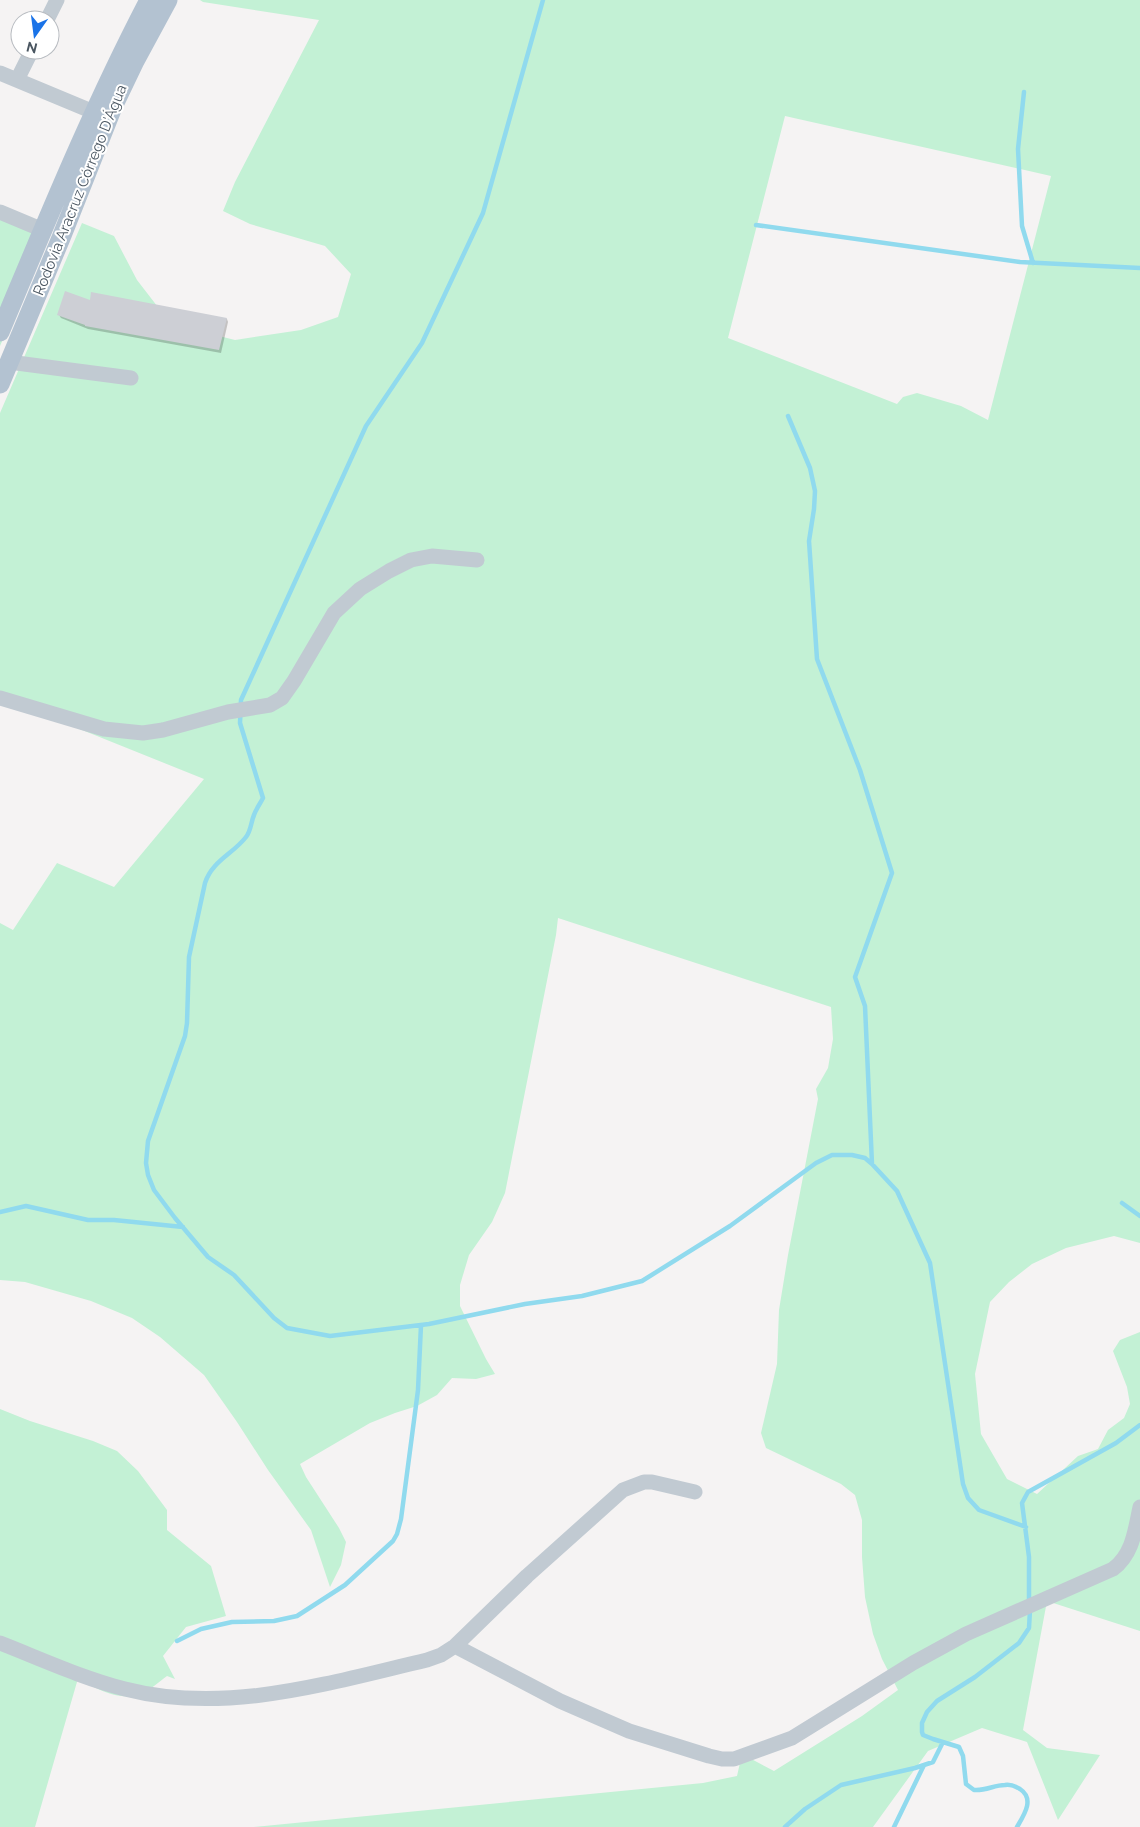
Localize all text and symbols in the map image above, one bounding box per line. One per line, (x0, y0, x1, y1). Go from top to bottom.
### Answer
north arrow (10, 10, 60, 60)
text: N (25, 39, 39, 57)
street label: Rodovia Aracruz Córrego D'Água (29, 82, 131, 298)

